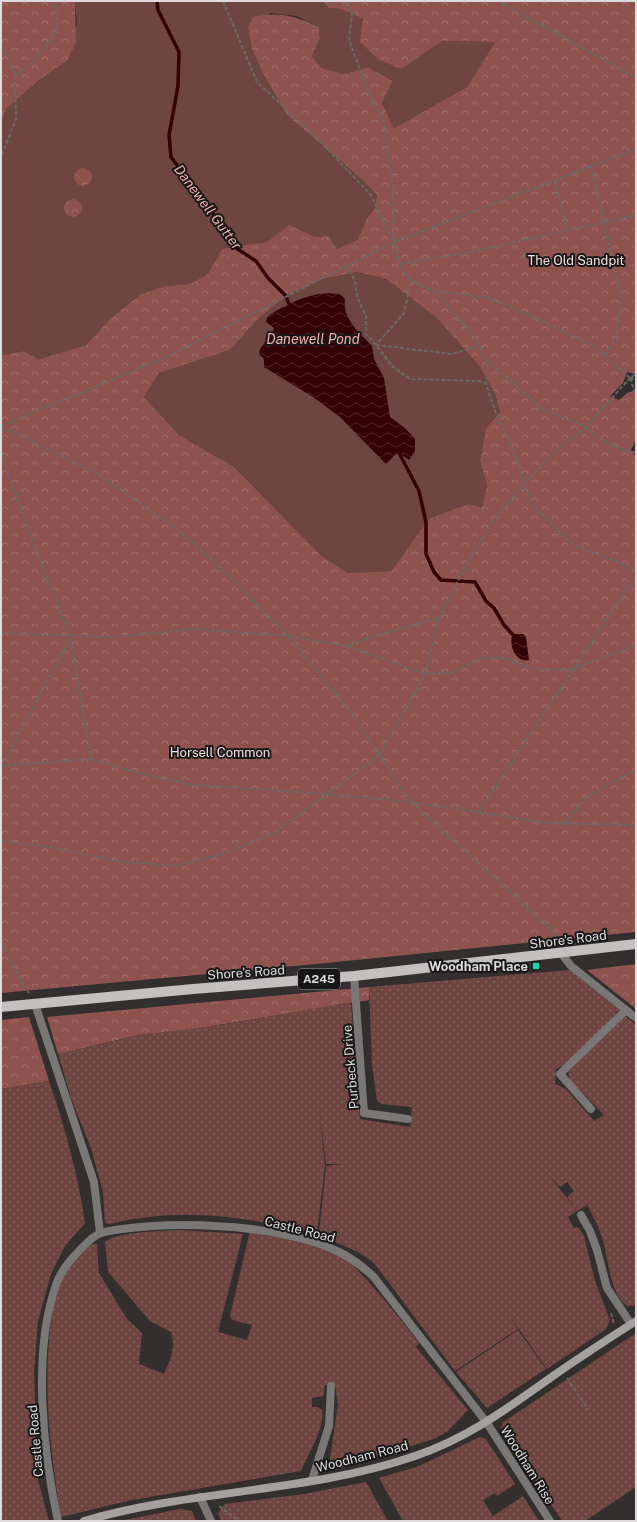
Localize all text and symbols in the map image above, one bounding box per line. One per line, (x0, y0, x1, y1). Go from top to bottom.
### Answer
water label: Danewell Gutter (171, 162, 245, 253)
park label: The Old Sandpit (528, 253, 624, 268)
water label: Danewell Pond (266, 331, 360, 347)
park label: Horsell Common (170, 745, 270, 760)
street label: Shore's Road (529, 927, 608, 952)
place label: Woodham Place (429, 959, 528, 974)
marker: Woodham Place (531, 961, 541, 971)
street label: Shore's Road (207, 962, 285, 983)
road number: A245 (298, 969, 340, 989)
street label: Purbeck Drive (339, 1024, 362, 1110)
street label: Castle Road (263, 1213, 337, 1246)
street label: Castle Road (25, 1404, 46, 1478)
street label: Woodham Rise (498, 1423, 558, 1507)
street label: Woodham Road (315, 1438, 410, 1475)

